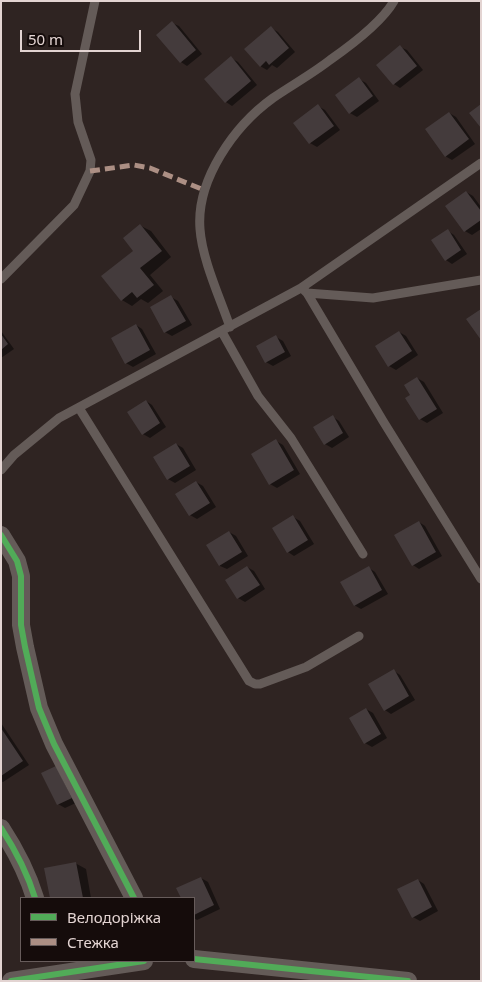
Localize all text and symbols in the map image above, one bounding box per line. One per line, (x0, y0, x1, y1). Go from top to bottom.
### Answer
scale bar (22, 20, 144, 52)
text: 50 m (28, 29, 63, 49)
legend (20, 897, 195, 962)
text: Велодоріжка (67, 907, 161, 927)
text: Стежка (67, 932, 119, 952)

